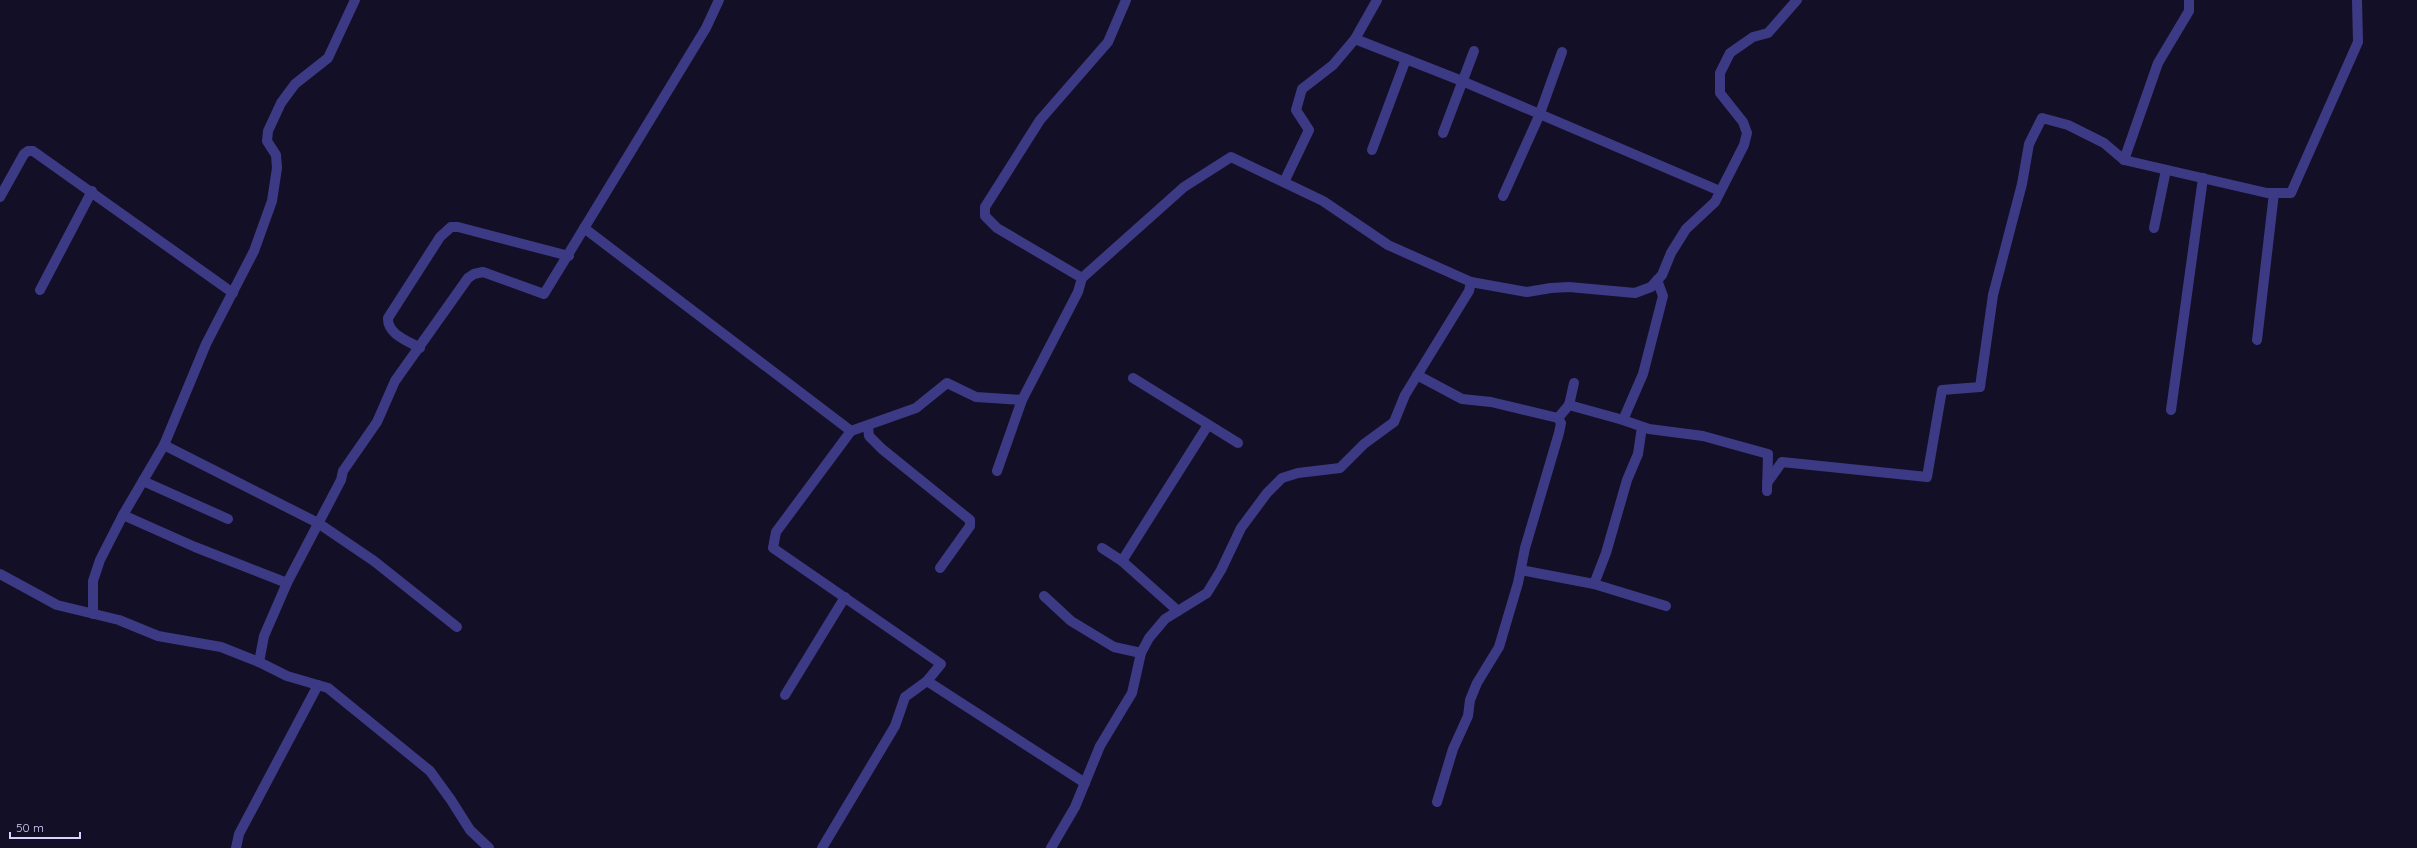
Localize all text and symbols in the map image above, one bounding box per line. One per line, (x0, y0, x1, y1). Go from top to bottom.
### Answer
scale bar (10, 814, 80, 840)
text: 50 m (16, 820, 44, 835)

